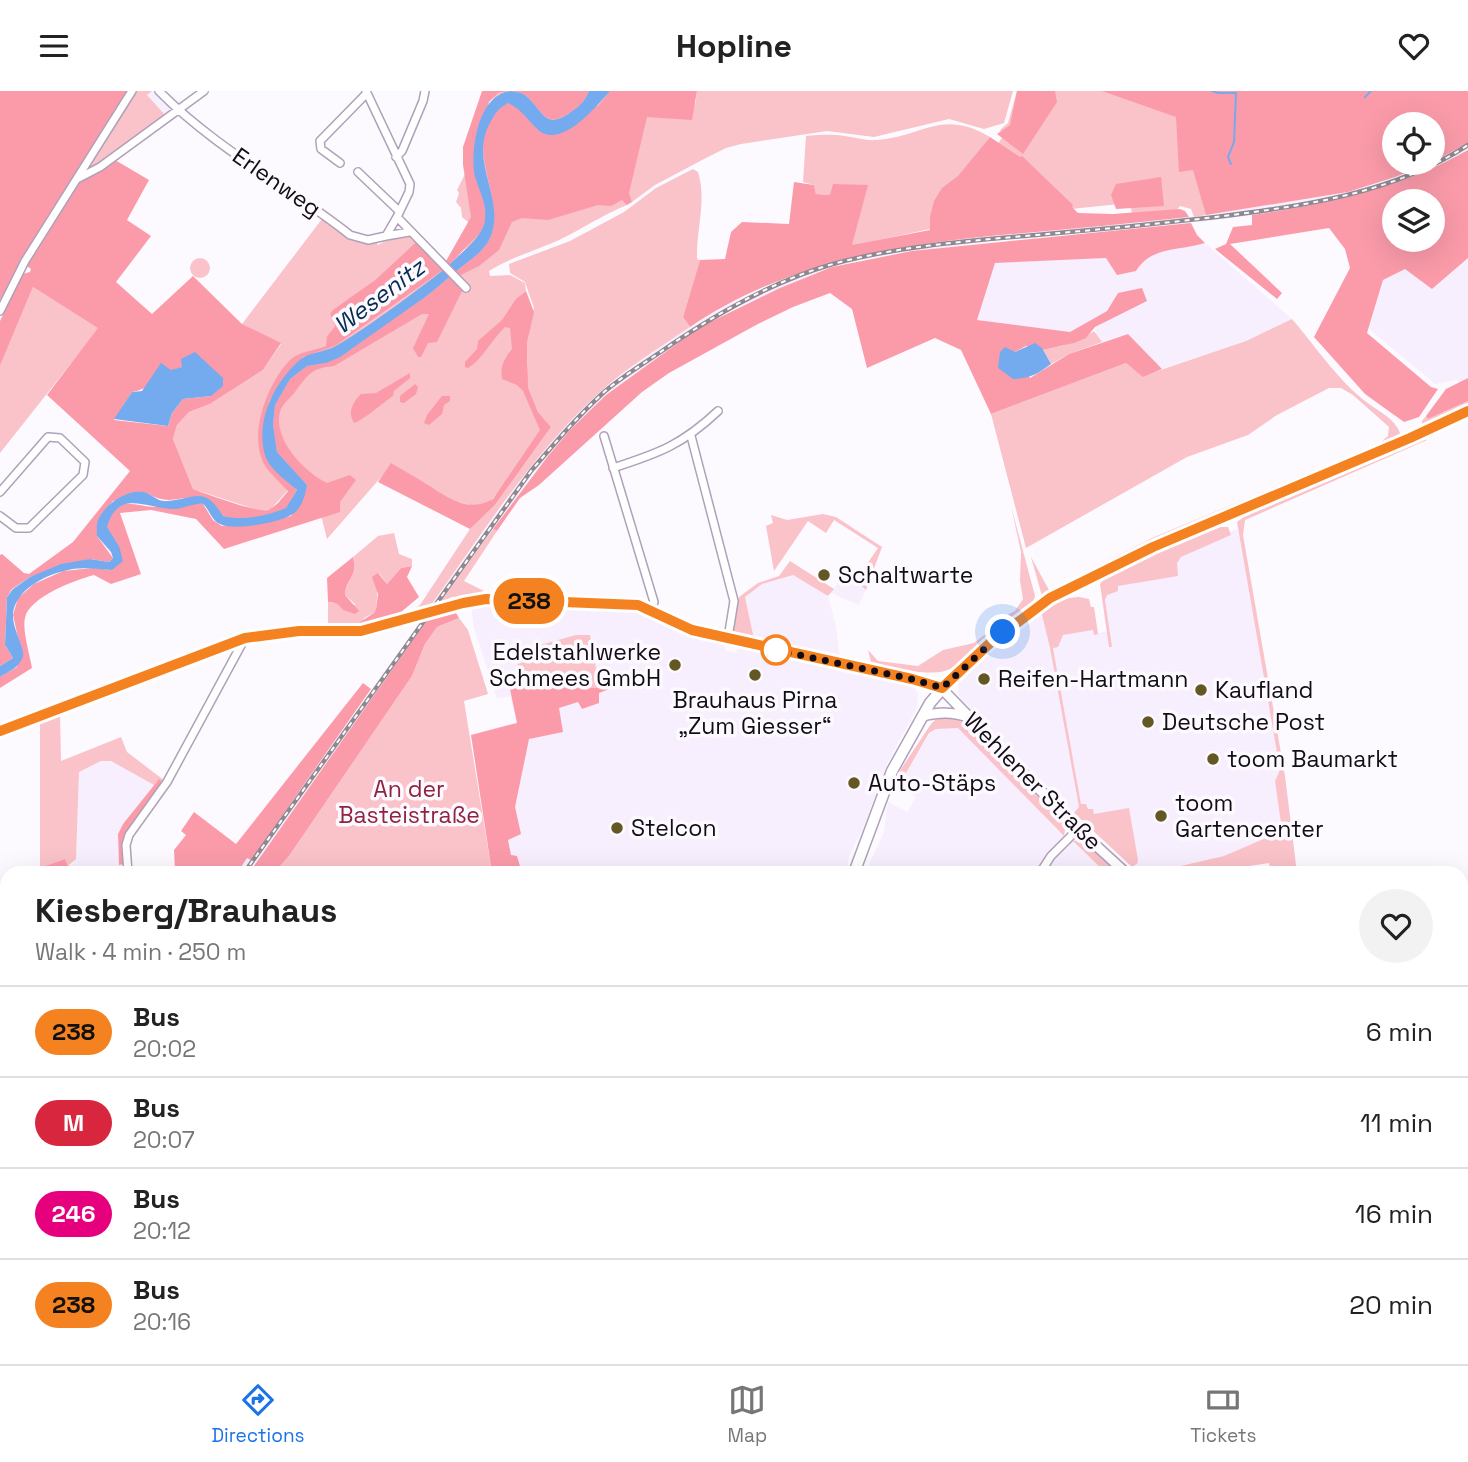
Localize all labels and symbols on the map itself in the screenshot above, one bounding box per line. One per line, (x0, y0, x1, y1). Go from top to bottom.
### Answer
street label: Erlenweg (227, 141, 327, 223)
water label: Wesenitz (327, 251, 432, 340)
place label: Schaltwarte (838, 560, 973, 590)
marker: Schaltwarte (816, 567, 832, 583)
line badge: 238 (489, 578, 569, 624)
your location (985, 614, 1020, 649)
unlabelled marker (761, 635, 791, 665)
place label: Edelstahlwerke Schmees GmbH (489, 637, 661, 693)
marker: Edelstahlwerke Schmees GmbH (667, 657, 683, 673)
place label: Reifen-Hartmann (998, 664, 1188, 694)
marker: Brauhaus Pirna „Zum Giesser“ (747, 667, 763, 683)
marker: Reifen-Hartmann (976, 671, 992, 687)
place label: Kaufland (1215, 675, 1313, 705)
marker: Kaufland (1193, 682, 1209, 698)
place label: Brauhaus Pirna „Zum Giesser“ (672, 685, 838, 741)
street label: Wehlener Straße (958, 706, 1108, 856)
place label: Deutsche Post (1162, 707, 1325, 737)
marker: Deutsche Post (1140, 714, 1156, 730)
place label: toom Baumarkt (1227, 744, 1398, 774)
marker: toom Baumarkt (1205, 751, 1221, 767)
place label: Auto-Stäps (868, 768, 996, 798)
park label: An der Basteistraße (338, 774, 480, 830)
marker: Auto-Stäps (846, 775, 862, 791)
place label: toom Gartencenter (1175, 788, 1324, 844)
marker: toom Gartencenter (1153, 808, 1169, 824)
place label: Stelcon (631, 813, 717, 843)
marker: Stelcon (609, 820, 625, 836)

